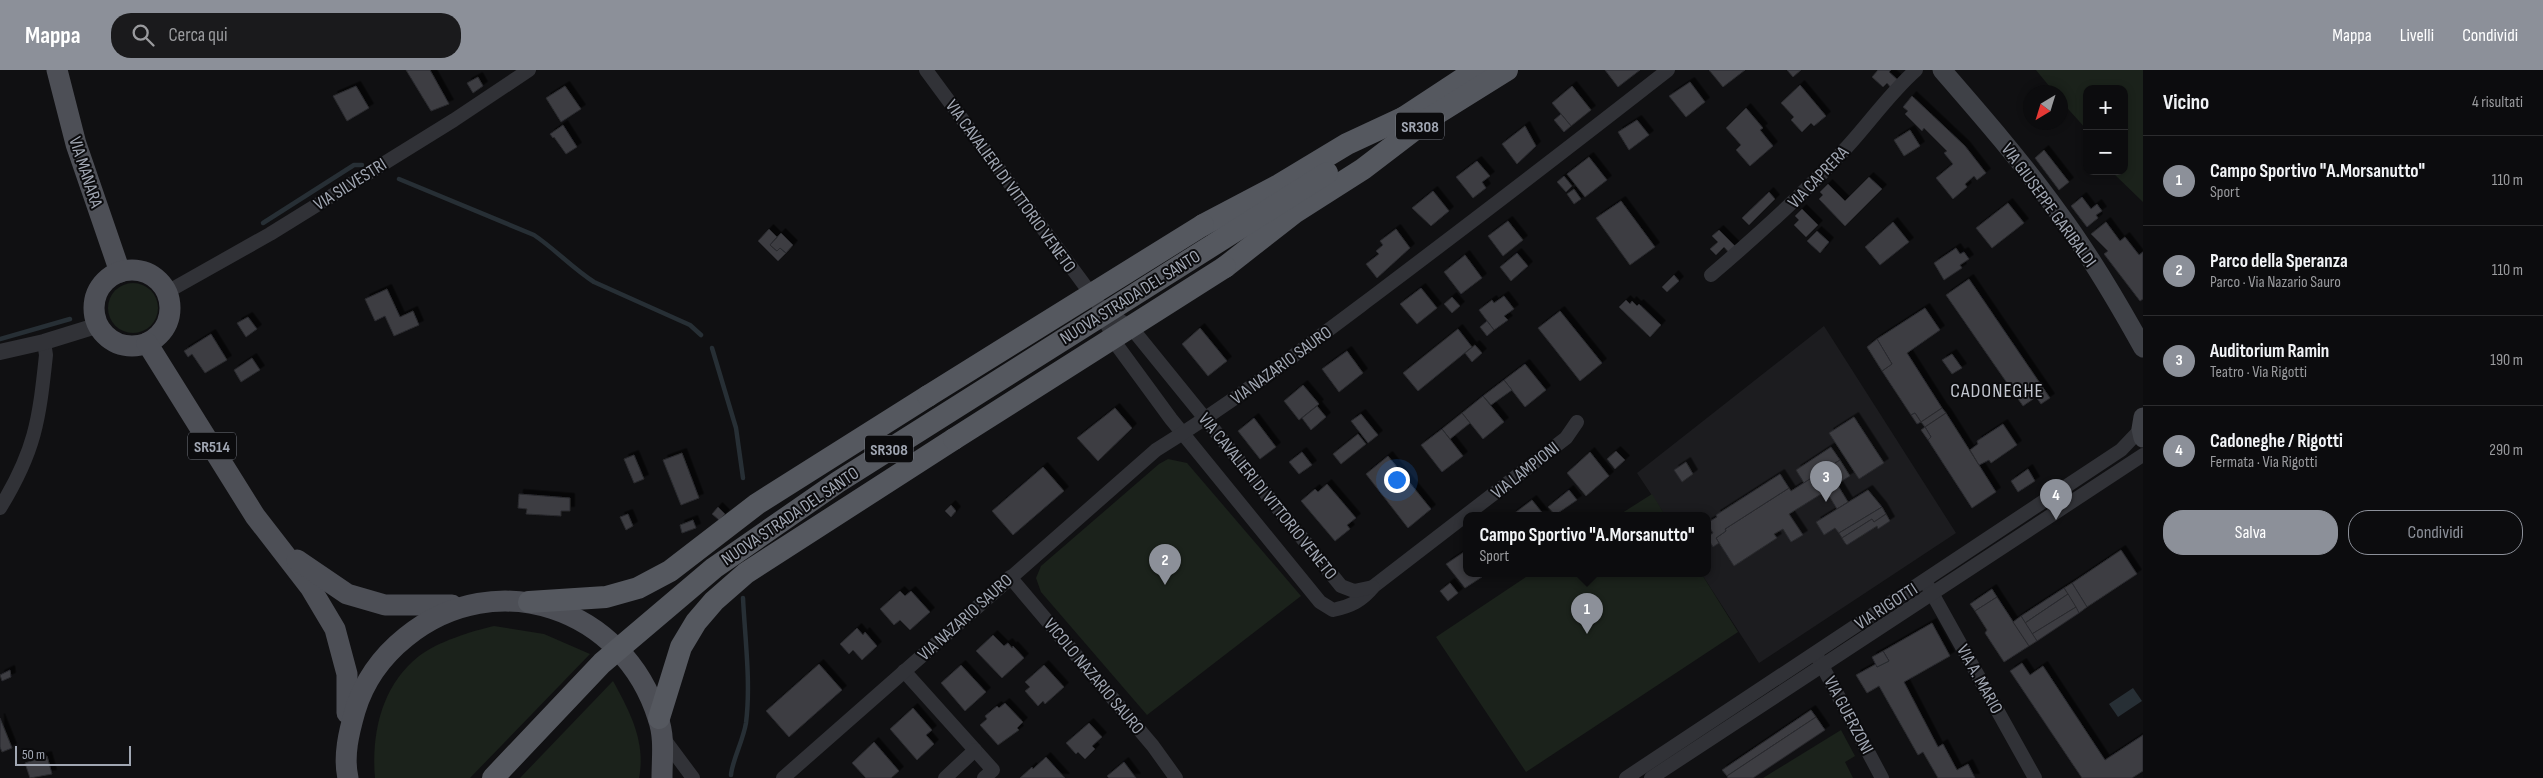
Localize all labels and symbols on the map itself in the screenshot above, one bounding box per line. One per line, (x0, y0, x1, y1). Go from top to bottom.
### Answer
north arrow (2023, 85, 2068, 130)
street label: VIA CAVALIERI DI VITTORIO VENETO (941, 96, 1080, 277)
road number: SR308 (1396, 112, 1444, 140)
street label: VIA MANARA (64, 134, 107, 211)
street label: VIA GIUSEPPE GARIBALDI (1997, 139, 2101, 271)
street label: VIA CAPRERA (1784, 142, 1853, 213)
street label: VIA SILVESTRI (310, 154, 390, 215)
street label: NUOVA STRADA DEL SANTO (1056, 246, 1204, 349)
street label: VIA NAZARIO SAURO (1227, 322, 1336, 409)
district label: CADONEGHE (1950, 379, 2044, 403)
street label: VIA CAVALIERI DI VITTORIO VENETO (1194, 409, 1341, 584)
road number: SR514 (188, 432, 236, 460)
road number: SR308 (865, 436, 913, 462)
street label: VIA LAMPIONI (1487, 437, 1563, 503)
pin: 3 (1810, 461, 1842, 502)
street label: NUOVA STRADA DEL SANTO (718, 463, 863, 570)
your location (1384, 467, 1410, 493)
pin: 4 (2040, 479, 2072, 520)
pin: 2 (1149, 544, 1181, 585)
street label: VIA NAZARIO SAURO (914, 570, 1017, 665)
street label: VIA RIGOTTI (1851, 579, 1921, 634)
pin: 1 (1571, 593, 1603, 634)
street label: VICOLO NAZARIO SAURO (1039, 614, 1148, 738)
street label: VIA A. MARIO (1952, 641, 2007, 717)
street label: VIA GUERZONI (1819, 673, 1878, 758)
scale bar (15, 743, 131, 766)

